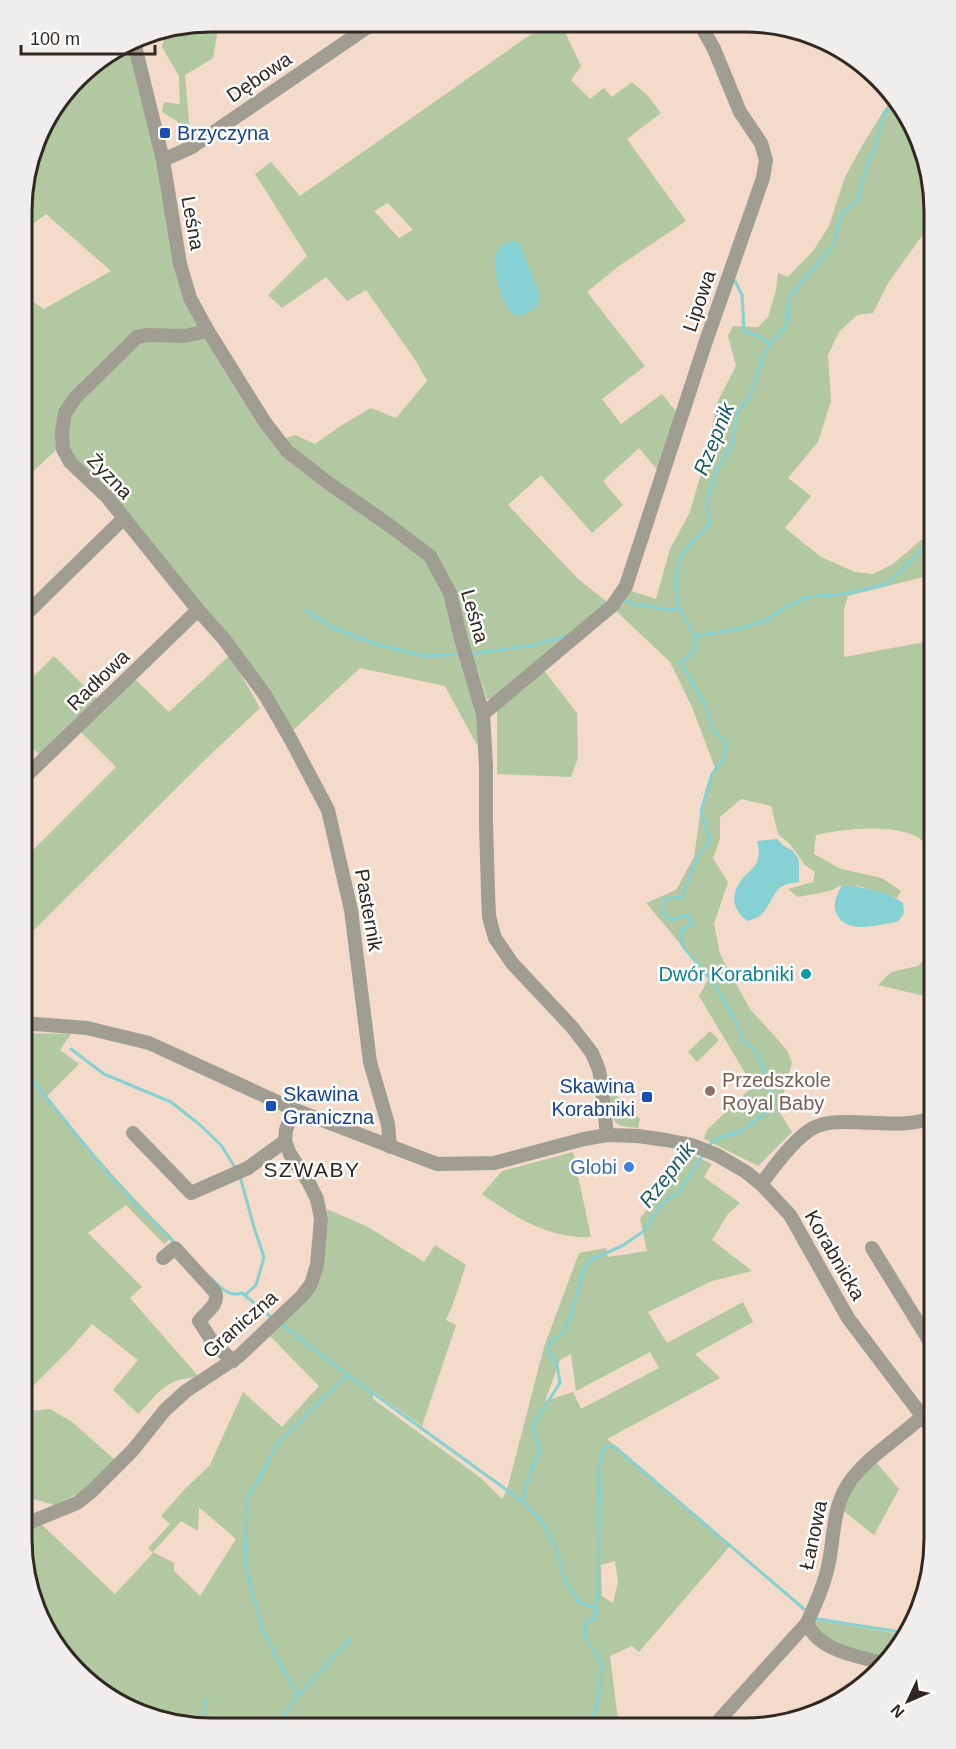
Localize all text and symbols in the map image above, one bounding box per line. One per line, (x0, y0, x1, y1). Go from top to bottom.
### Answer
scale bar (21, 18, 154, 56)
text: 100 m (30, 29, 80, 49)
street label: Dębowa (222, 47, 296, 107)
place label: Brzyczyna (177, 122, 270, 144)
marker: Brzyczyna (158, 126, 172, 140)
street label: Leśna (177, 194, 209, 253)
street label: Lipowa (678, 267, 720, 335)
water label: Rzepnik (689, 398, 739, 478)
street label: Żyzna (83, 449, 137, 504)
street label: Leśna (457, 587, 493, 646)
street label: Radłowa (62, 644, 134, 715)
street label: Pasternik (351, 867, 387, 954)
place label: Dwór Korabniki (658, 963, 794, 985)
marker: Dwór Korabniki (799, 967, 813, 981)
place label: Przedszkole Royal Baby (722, 1069, 831, 1114)
place label: Skawina Korabniki (552, 1075, 636, 1120)
place label: Skawina Graniczna (283, 1083, 375, 1128)
marker: Przedszkole Royal Baby (703, 1084, 717, 1098)
marker: Skawina Korabniki (640, 1090, 654, 1104)
marker: Skawina Graniczna (264, 1099, 278, 1113)
water label: Rzepnik (634, 1137, 700, 1212)
place label: Globi (570, 1156, 617, 1178)
district label: SZWABY (264, 1158, 360, 1181)
marker: Globi (622, 1160, 636, 1174)
street label: Korabnicka (800, 1206, 870, 1305)
street label: Graniczna (198, 1285, 282, 1362)
street label: Łanowa (795, 1498, 831, 1572)
north arrow (878, 1671, 938, 1731)
text: N (887, 1701, 908, 1721)

